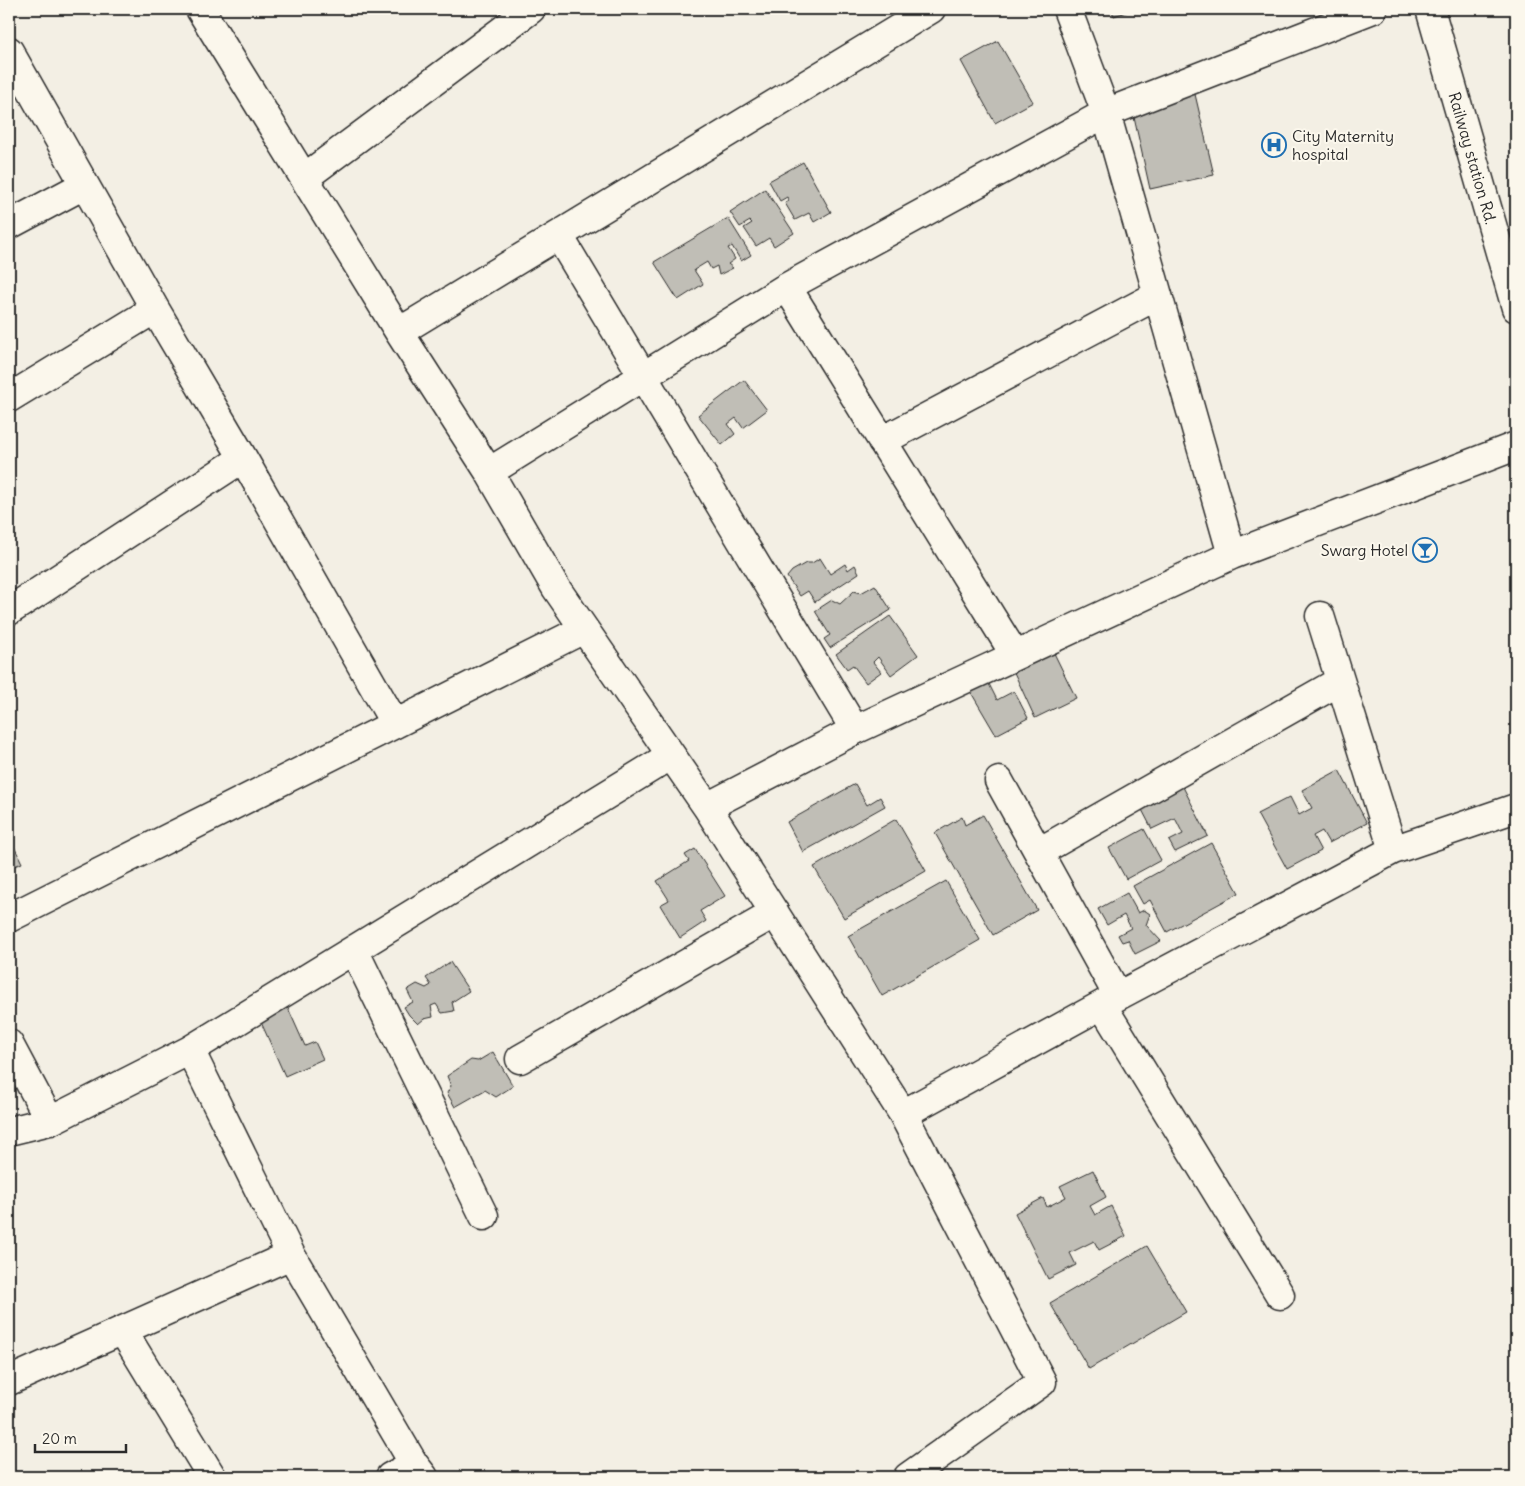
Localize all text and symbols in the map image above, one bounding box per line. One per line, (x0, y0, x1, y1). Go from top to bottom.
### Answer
street label: Railway station Rd. (1444, 89, 1501, 226)
place label: City Maternity hospital (1292, 126, 1394, 164)
hospital icon: City Maternity hospital (1261, 132, 1287, 158)
bar icon: Swarg Hotel (1412, 537, 1438, 563)
place label: Swarg Hotel (1321, 540, 1408, 560)
scale bar (35, 1421, 126, 1453)
text: 20 m (42, 1429, 77, 1448)

